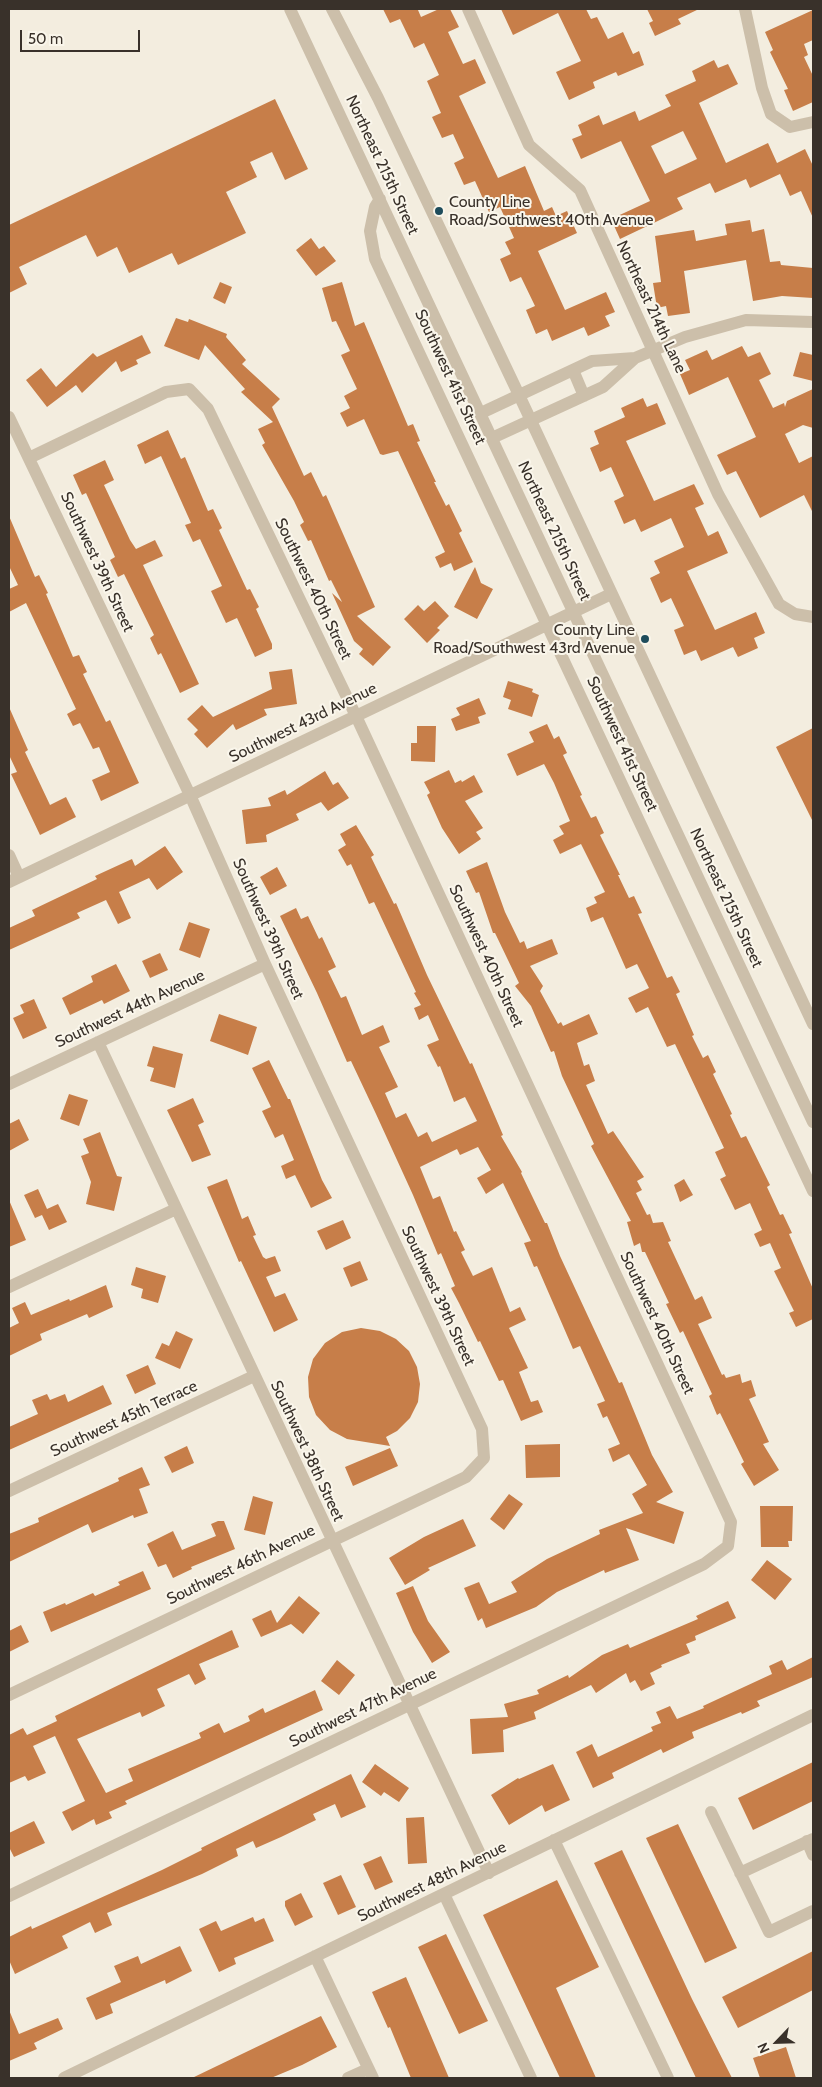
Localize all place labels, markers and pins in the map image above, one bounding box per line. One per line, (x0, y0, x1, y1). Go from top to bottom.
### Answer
place label: County Line Road/Southwest 40th Avenue (449, 192, 653, 230)
marker: County Line Road/Southwest 40th Avenue (433, 205, 445, 217)
place label: County Line Road/Southwest 43rd Avenue (433, 620, 635, 658)
marker: County Line Road/Southwest 43rd Avenue (639, 633, 651, 645)

